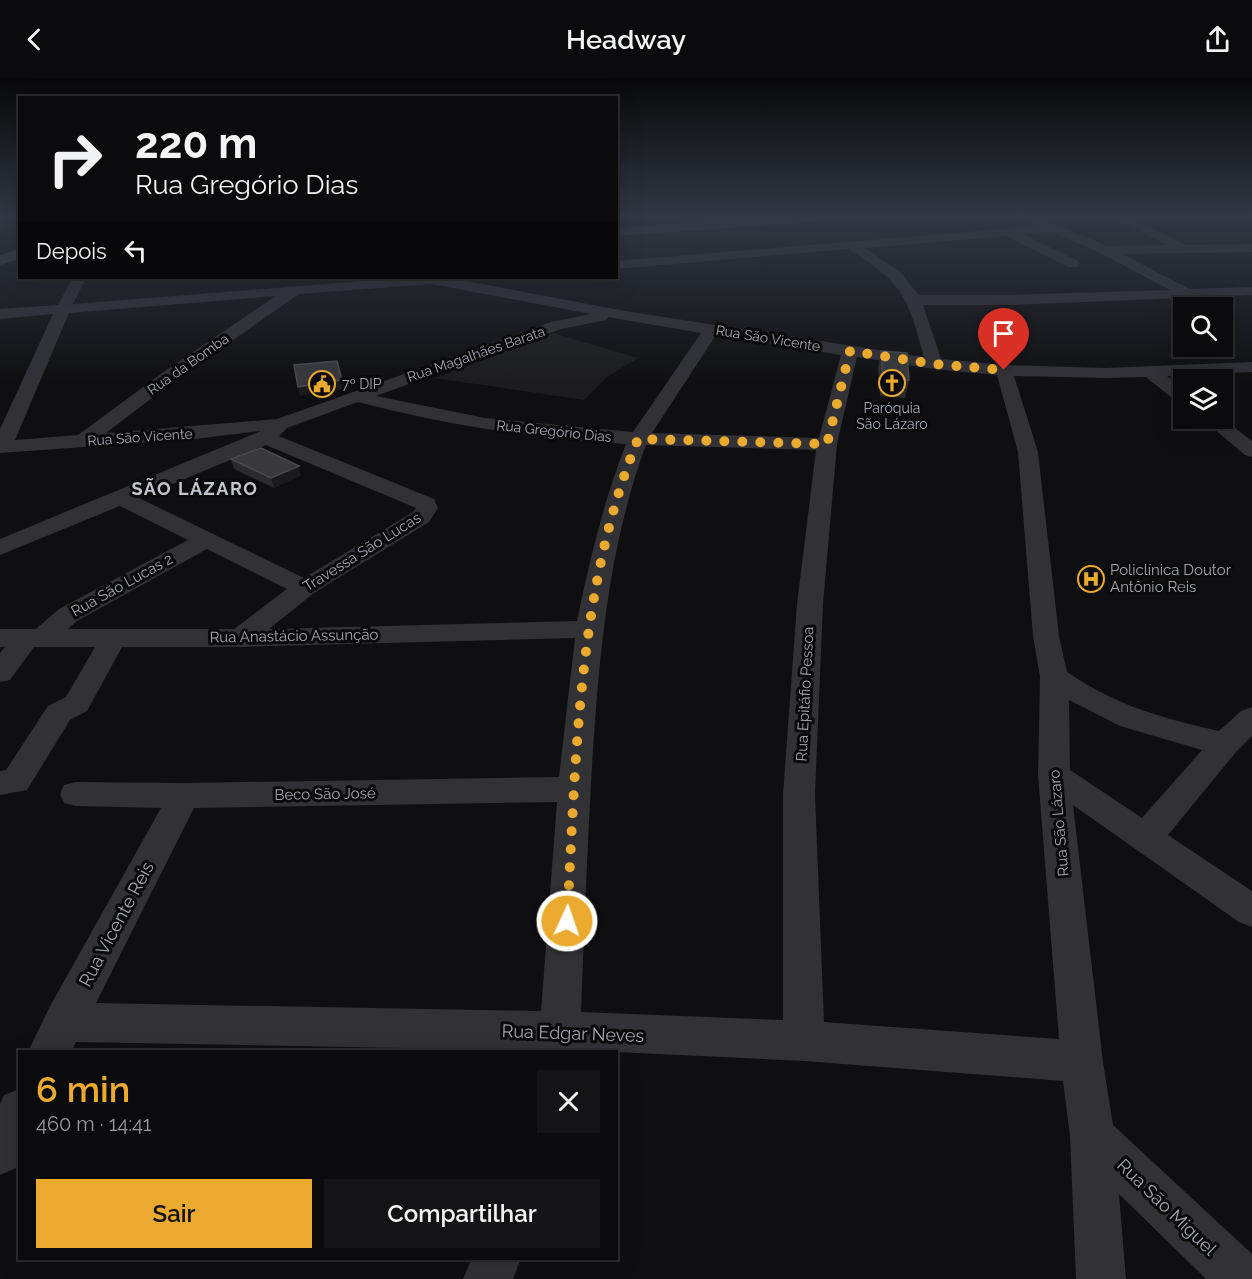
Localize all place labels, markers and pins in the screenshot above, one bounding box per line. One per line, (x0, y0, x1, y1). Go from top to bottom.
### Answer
pin (978, 308, 1029, 370)
church icon: Paróquia São Lázaro (877, 368, 907, 398)
public building icon: 7º DIP (307, 369, 337, 399)
place label: 7º DIP (342, 376, 382, 392)
place label: Paróquia São Lázaro (856, 400, 928, 432)
place label: Policlínica Doutor Antônio Reis (1110, 561, 1232, 596)
hospital icon: Policlínica Doutor Antônio Reis (1076, 564, 1106, 594)

